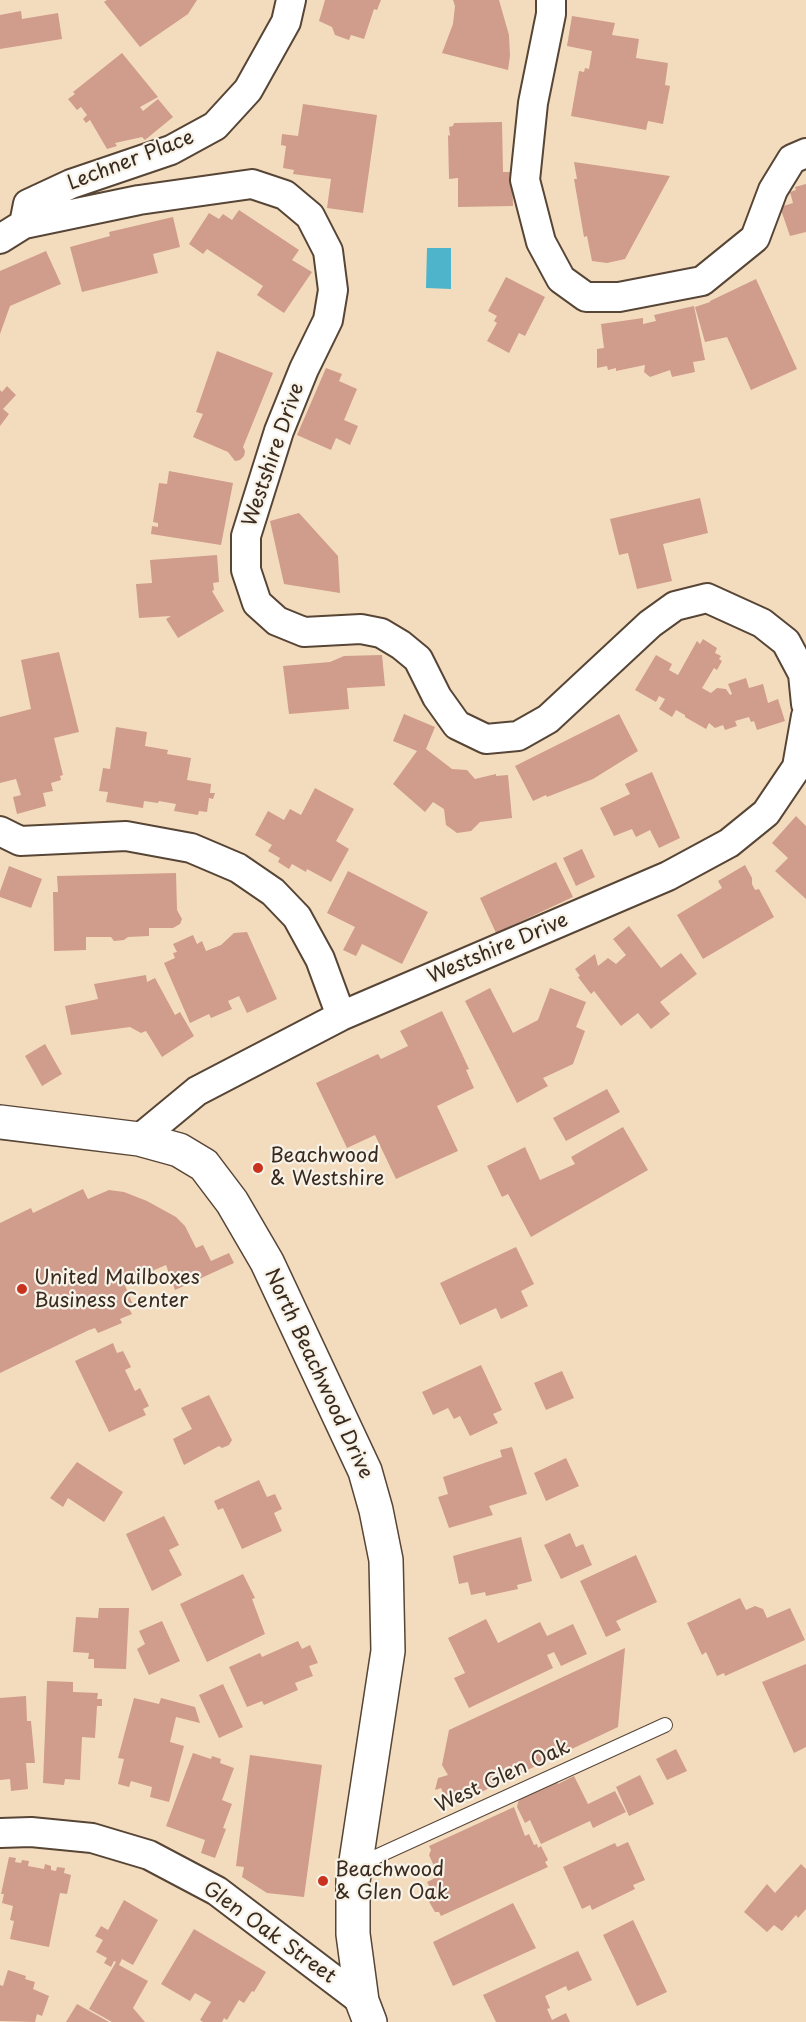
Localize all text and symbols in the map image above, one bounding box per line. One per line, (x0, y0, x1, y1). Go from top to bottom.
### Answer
street label: Lechner Place (64, 126, 198, 196)
street label: Westshire Drive (238, 380, 310, 530)
street label: Westshire Drive (424, 909, 572, 989)
place label: Beachwood & Westshire (270, 1144, 384, 1191)
marker: Beachwood & Westshire (251, 1161, 265, 1175)
street label: North Beachwood Drive (259, 1265, 377, 1483)
place label: United Mailboxes Business Center (34, 1266, 200, 1313)
marker: United Mailboxes Business Center (15, 1282, 29, 1296)
street label: West Glen Oak (432, 1735, 574, 1819)
place label: Beachwood & Glen Oak (335, 1858, 449, 1905)
marker: Beachwood & Glen Oak (316, 1874, 330, 1888)
street label: Glen Oak Street (198, 1877, 340, 1989)

